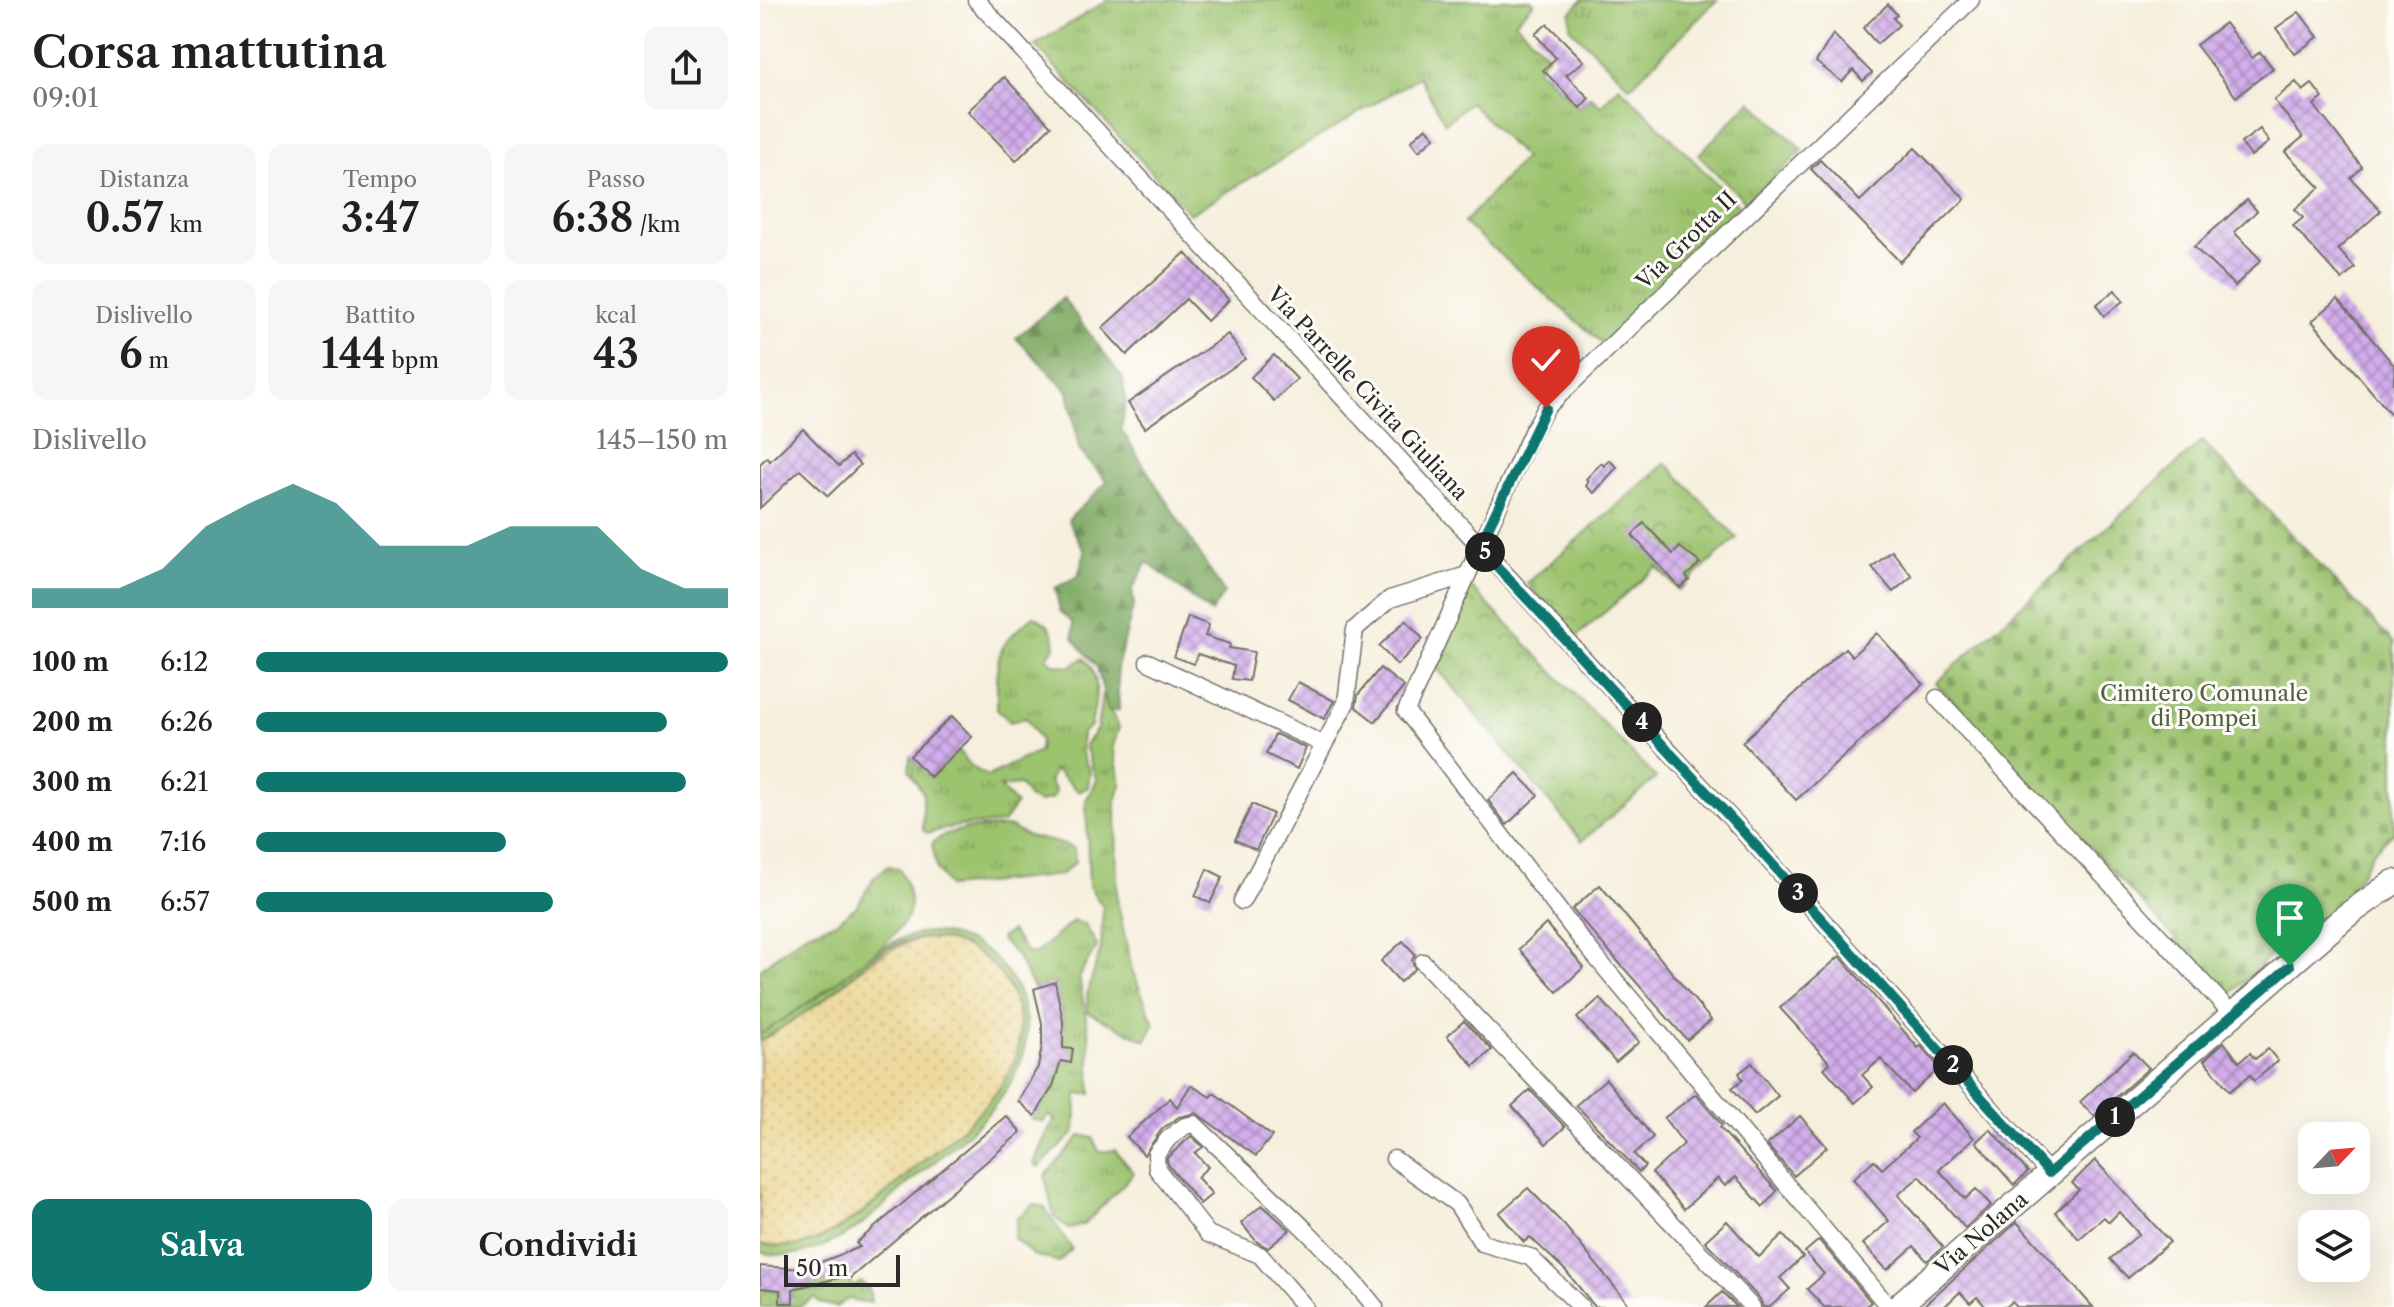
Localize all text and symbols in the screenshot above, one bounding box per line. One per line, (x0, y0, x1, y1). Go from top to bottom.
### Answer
text: Corsa mattutina (32, 25, 387, 79)
button: share (644, 26, 728, 110)
text: 09:01 (32, 82, 98, 114)
text: Distanza (99, 166, 189, 193)
text: Tempo (343, 166, 417, 193)
text: Passo (587, 166, 645, 193)
street label: Via Grotta II (1630, 186, 1742, 296)
text: 0.57 (85, 193, 164, 242)
text: 3:47 (341, 193, 419, 242)
text: 6:38 (551, 193, 634, 242)
text: km (164, 211, 203, 238)
text: /km (634, 211, 681, 238)
street label: Via Parrelle Civita Giuliana (1261, 280, 1474, 506)
text: Dislivello (95, 302, 193, 329)
text: Battito (345, 302, 415, 329)
text: kcal (595, 302, 637, 329)
pin (1512, 326, 1580, 408)
text: 6 (119, 329, 143, 378)
text: 144 (321, 329, 386, 378)
text: 43 (593, 329, 639, 378)
icon: check (1524, 338, 1568, 382)
text: m (143, 347, 169, 374)
text: bpm (386, 347, 439, 374)
text: Dislivello (32, 424, 147, 456)
text: 145–150 m (596, 424, 728, 456)
pin: 5 (1465, 532, 1505, 572)
text: 5 (1479, 538, 1491, 565)
text: 100 m (32, 646, 109, 678)
text: 6:12 (160, 646, 208, 678)
park label: Cimitero Comunale di Pompei (2100, 680, 2308, 732)
pin: 4 (1622, 702, 1662, 742)
text: 200 m (32, 706, 113, 738)
text: 6:26 (160, 706, 213, 738)
text: 4 (1635, 708, 1649, 735)
text: 300 m (32, 766, 112, 798)
text: 6:21 (160, 766, 208, 798)
text: 400 m (32, 826, 113, 858)
text: 7:16 (160, 826, 206, 858)
pin: 3 (1778, 873, 1818, 913)
text: 3 (1792, 879, 1804, 906)
pin (2256, 884, 2324, 966)
text: 500 m (32, 886, 112, 918)
text: 6:57 (160, 886, 209, 918)
icon: arrive (2268, 896, 2312, 940)
pin: 2 (1933, 1045, 1973, 1085)
text: 2 (1947, 1051, 1960, 1078)
pin: 1 (2095, 1097, 2135, 1137)
text: 1 (2110, 1103, 2120, 1130)
north arrow (2298, 1122, 2370, 1194)
map controls (2298, 1122, 2370, 1282)
street label: Via Nolana (1929, 1185, 2034, 1282)
button: Salva (32, 1199, 372, 1291)
button: Condividi (388, 1199, 728, 1291)
button: layers (2298, 1210, 2370, 1282)
scale bar (784, 1251, 900, 1287)
text: 50 m (796, 1255, 848, 1282)

